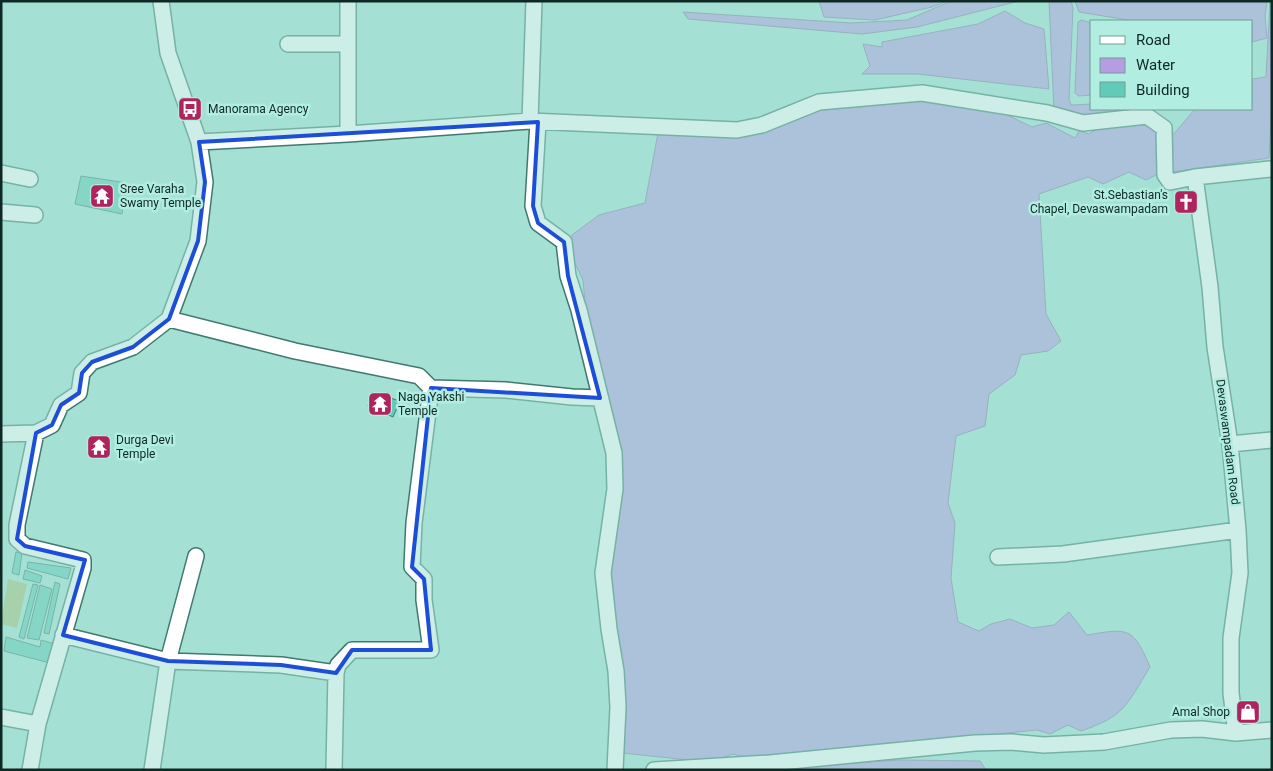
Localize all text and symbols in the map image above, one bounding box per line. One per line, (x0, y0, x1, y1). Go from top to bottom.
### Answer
legend (1090, 20, 1253, 110)
text: Road (1136, 31, 1170, 49)
text: Water (1136, 56, 1175, 74)
text: Building (1136, 81, 1190, 99)
bus stop icon: Manorama Agency (177, 96, 203, 122)
place label: Manorama Agency (208, 102, 309, 116)
place label: Sree Varaha Swamy Temple (120, 182, 201, 210)
temple icon: Sree Varaha Swamy Temple (89, 183, 115, 209)
place label: St.Sebastian's Chapel, Devaswampadam (1030, 188, 1168, 216)
church icon: St.Sebastian's Chapel, Devaswampadam (1173, 189, 1199, 215)
street label: Devaswampadam Road (1213, 378, 1243, 506)
place label: Naga Yakshi Temple (398, 390, 465, 418)
temple icon: Naga Yakshi Temple (367, 391, 393, 417)
place label: Durga Devi Temple (116, 433, 174, 461)
temple icon: Durga Devi Temple (86, 434, 112, 460)
shop icon: Amal Shop (1235, 699, 1261, 725)
place label: Amal Shop (1172, 705, 1230, 719)

